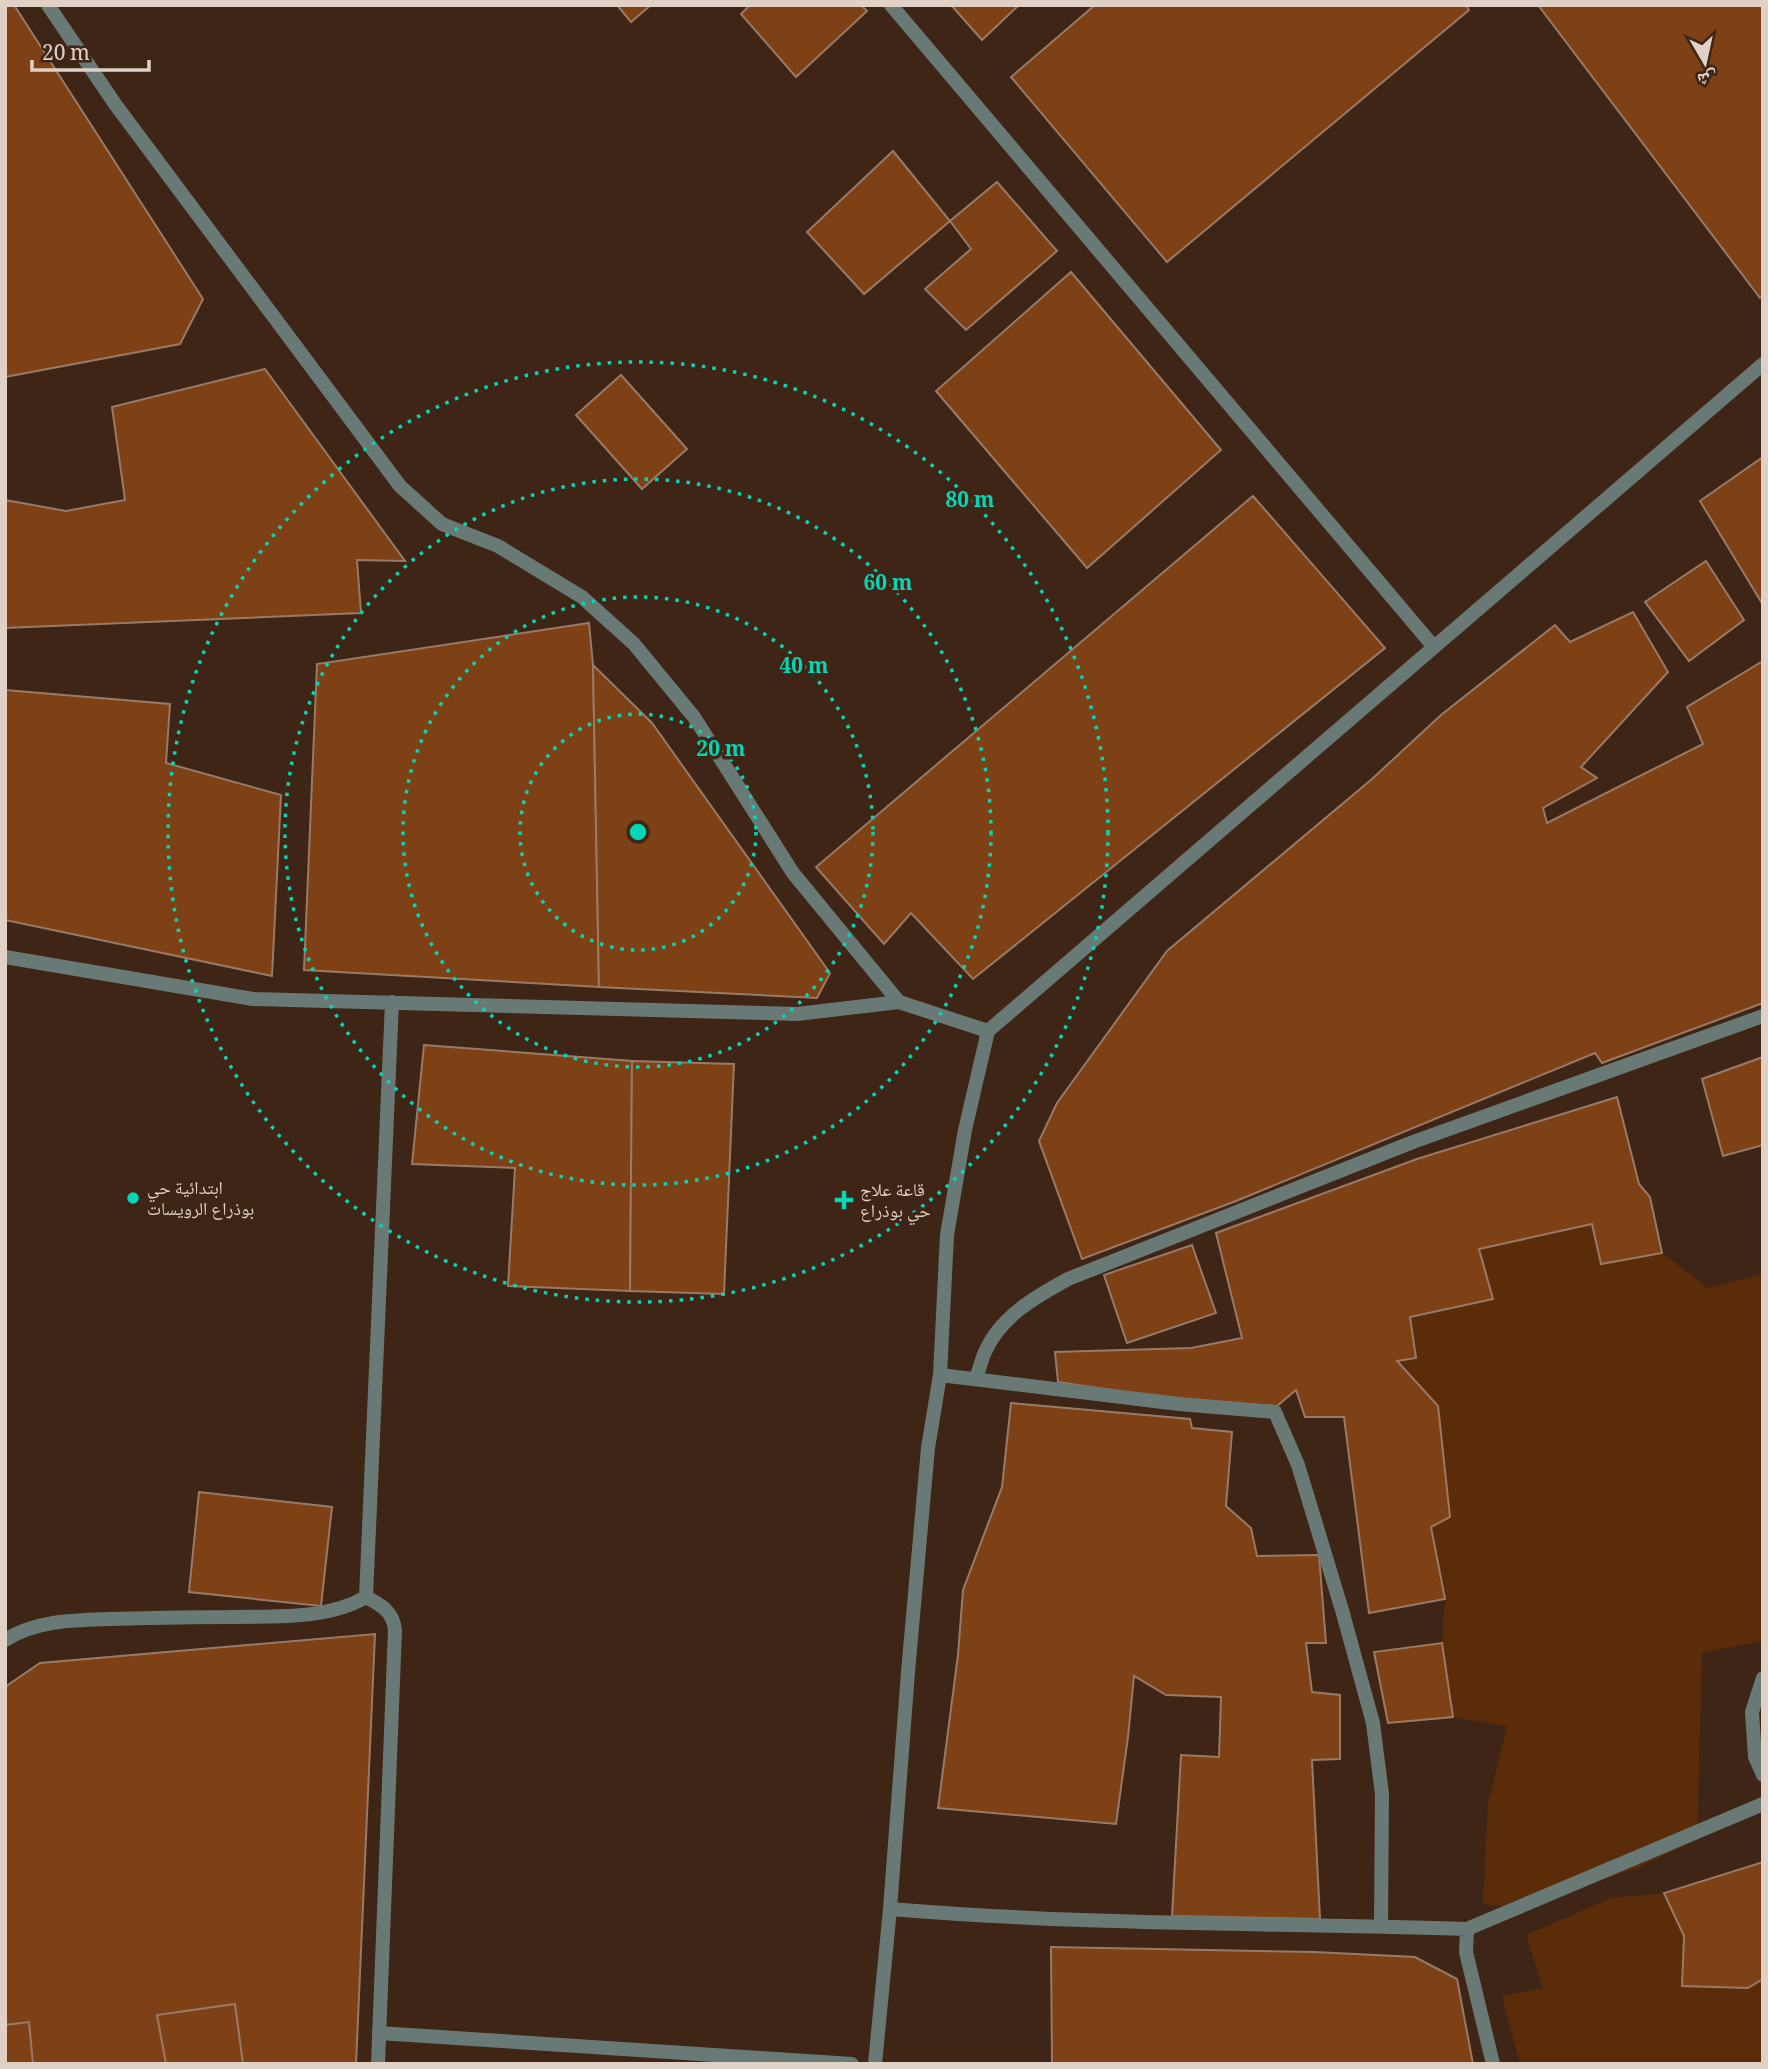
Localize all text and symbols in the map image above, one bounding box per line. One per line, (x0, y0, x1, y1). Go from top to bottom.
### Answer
scale bar (32, 28, 149, 72)
north arrow (1670, 28, 1740, 98)
text: 20 m (42, 38, 90, 73)
text: ش (1695, 59, 1720, 94)
text: 80 m (946, 485, 995, 520)
text: 60 m (864, 568, 913, 603)
text: 40 m (780, 651, 829, 686)
text: 20 m (697, 734, 746, 769)
centre of rings (626, 820, 650, 844)
place label: ابتدائية حي بوذراع الرويسات (147, 1175, 254, 1226)
place label: قاعة علاج حي بوذراع (860, 1177, 931, 1228)
marker: ابتدائية حي بوذراع الرويسات (125, 1190, 141, 1206)
marker: قاعة علاج حي بوذراع (834, 1190, 854, 1210)

